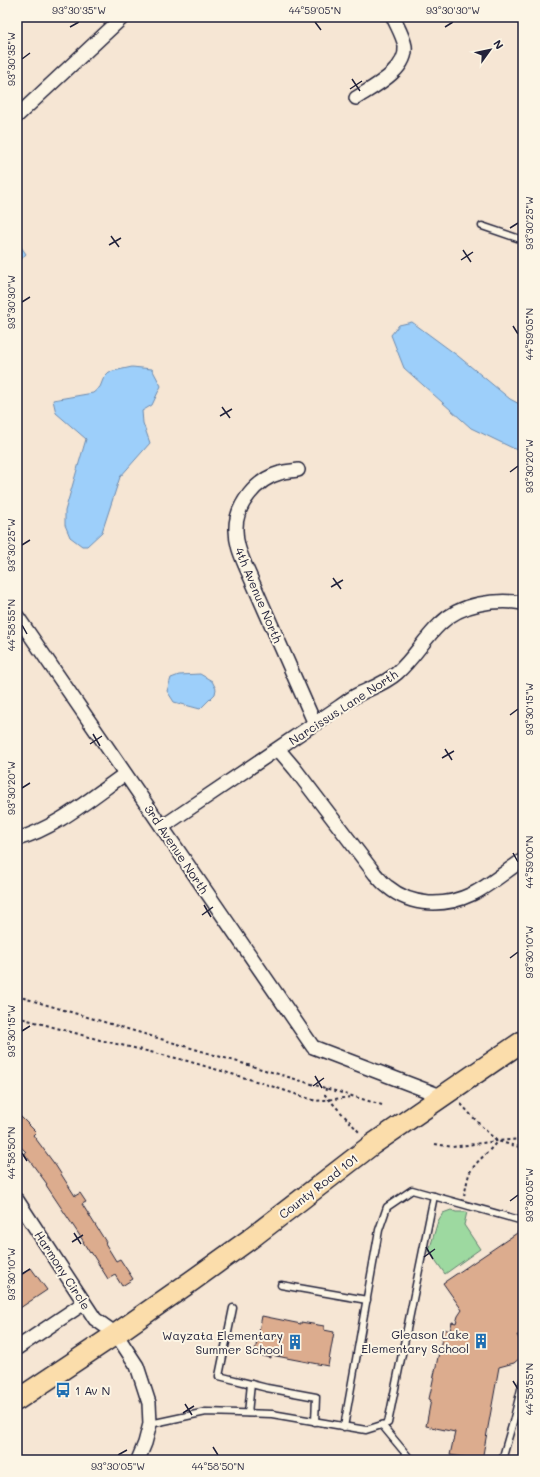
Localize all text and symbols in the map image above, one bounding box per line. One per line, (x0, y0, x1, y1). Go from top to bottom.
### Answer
text: 93°30'35"W (52, 3, 106, 17)
text: 44°59'05"N (289, 3, 341, 17)
text: 93°30'30"W (426, 3, 480, 17)
north arrow (470, 30, 510, 70)
text: 93°30'35"W (4, 32, 18, 86)
text: N (490, 37, 507, 52)
text: 93°30'25"W (522, 196, 536, 250)
text: 93°30'30"W (4, 275, 18, 329)
text: 44°59'05"N (522, 308, 536, 360)
text: 93°30'20"W (522, 439, 536, 493)
text: 93°30'25"W (4, 518, 18, 572)
street label: 4th Avenue North (232, 545, 286, 645)
text: 44°58'55"N (4, 599, 18, 651)
street label: Narcissus Lane North (285, 666, 401, 748)
text: 93°30'15"W (522, 683, 536, 735)
text: 93°30'20"W (4, 761, 18, 815)
street label: 3rd Avenue North (141, 801, 213, 897)
text: 44°59'00"N (522, 836, 536, 888)
text: 93°30'10"W (522, 925, 536, 978)
text: 93°30'15"W (4, 1005, 18, 1057)
text: 44°58'50"N (4, 1127, 18, 1179)
street label: County Road 101 (275, 1150, 361, 1222)
text: 93°30'05"W (522, 1168, 536, 1222)
street label: Harmony Circle (31, 1227, 95, 1313)
text: 93°30'10"W (4, 1247, 18, 1300)
place label: Gleason Lake Elementary School (361, 1326, 469, 1356)
place label: Wayzata Elementary Summer School (162, 1327, 283, 1357)
building icon: Gleason Lake Elementary School (472, 1332, 490, 1350)
building icon: Wayzata Elementary Summer School (286, 1333, 304, 1351)
text: 44°58'55"N (522, 1363, 536, 1415)
bus stop icon: 1 Av N (54, 1381, 72, 1399)
place label: 1 Av N (75, 1382, 110, 1398)
text: 93°30'05"W (91, 1459, 145, 1473)
text: 44°58'50"N (192, 1459, 244, 1473)

